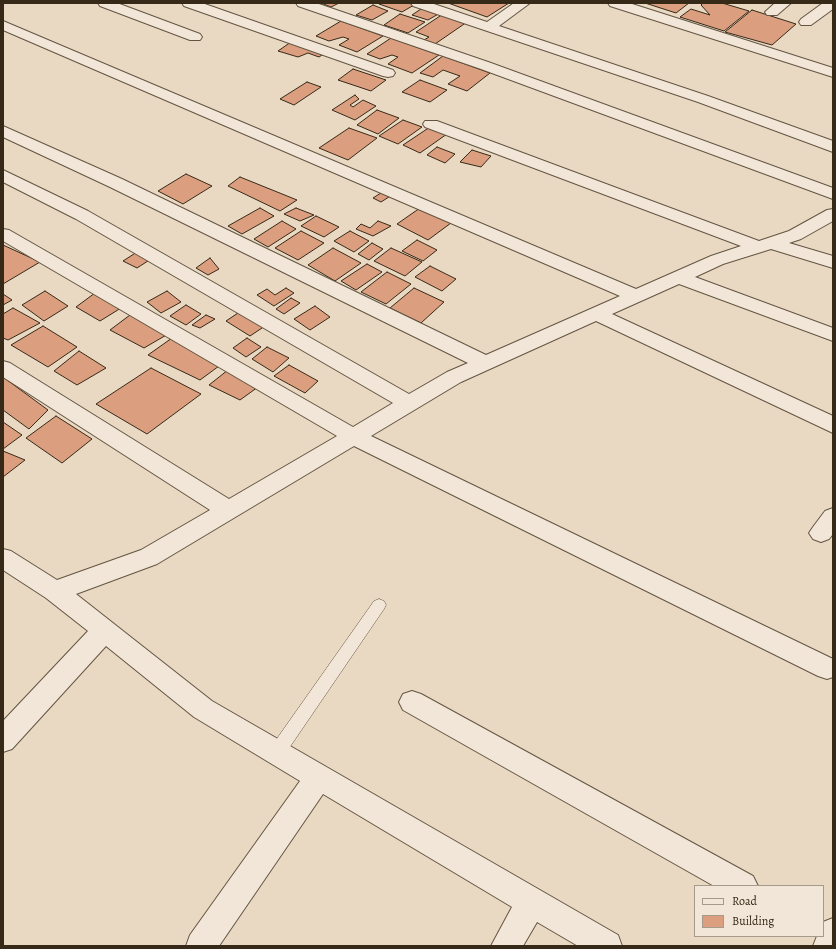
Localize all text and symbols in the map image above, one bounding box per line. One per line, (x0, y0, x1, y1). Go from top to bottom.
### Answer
legend (694, 885, 824, 937)
text: Road (732, 893, 757, 909)
text: Building (732, 913, 774, 929)

